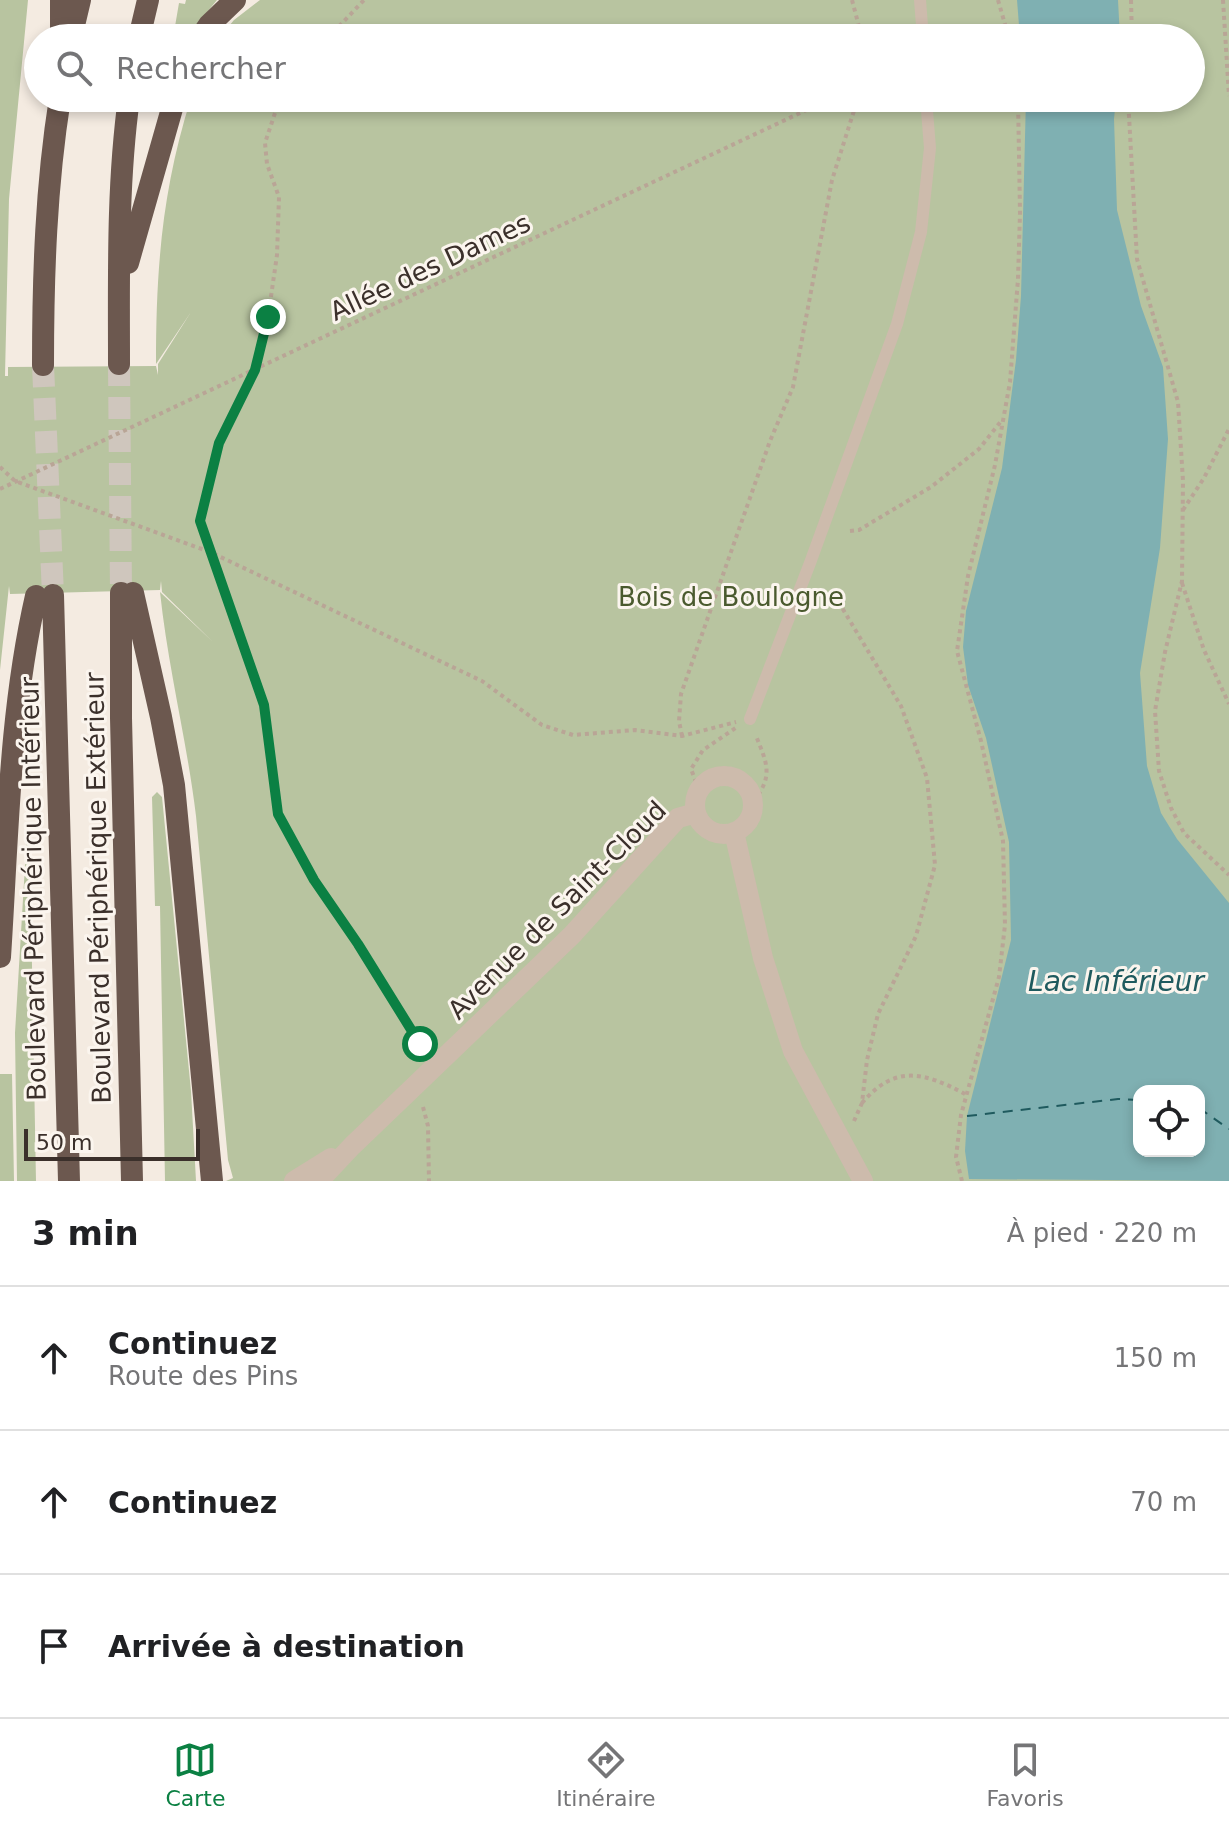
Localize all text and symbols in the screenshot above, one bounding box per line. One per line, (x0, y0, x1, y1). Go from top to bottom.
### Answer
search box (24, 24, 1205, 112)
icon: search (52, 46, 96, 90)
text: Rechercher (116, 51, 286, 86)
street label: Allée des Dames (325, 207, 535, 327)
route end (250, 299, 286, 335)
park label: Bois de Boulogne (618, 582, 844, 612)
street label: Boulevard Périphérique Extérieur (79, 672, 117, 1104)
street label: Boulevard Périphérique Intérieur (14, 676, 52, 1101)
street label: Avenue de Saint-Cloud (442, 795, 672, 1025)
water label: Lac Inférieur (1028, 965, 1205, 998)
route start (402, 1026, 438, 1062)
map controls (1133, 1085, 1205, 1157)
button: locate (1133, 1085, 1205, 1157)
scale bar (24, 1125, 200, 1161)
text: 50 m (36, 1130, 92, 1155)
text: 3 min (32, 1213, 139, 1253)
text: À pied · 220 m (1007, 1218, 1197, 1248)
text: Continuez (108, 1326, 277, 1361)
icon: ahead (32, 1336, 76, 1380)
text: 150 m (1114, 1343, 1197, 1373)
text: Route des Pins (108, 1361, 298, 1391)
icon: ahead (32, 1480, 76, 1524)
text: Continuez (108, 1485, 277, 1520)
text: 70 m (1130, 1487, 1197, 1517)
icon: arrive (32, 1624, 76, 1668)
text: Arrivée à destination (108, 1629, 465, 1664)
tab: Carte (165, 1738, 225, 1811)
tab: Itinéraire (556, 1738, 656, 1811)
tab: Favoris (986, 1738, 1064, 1811)

